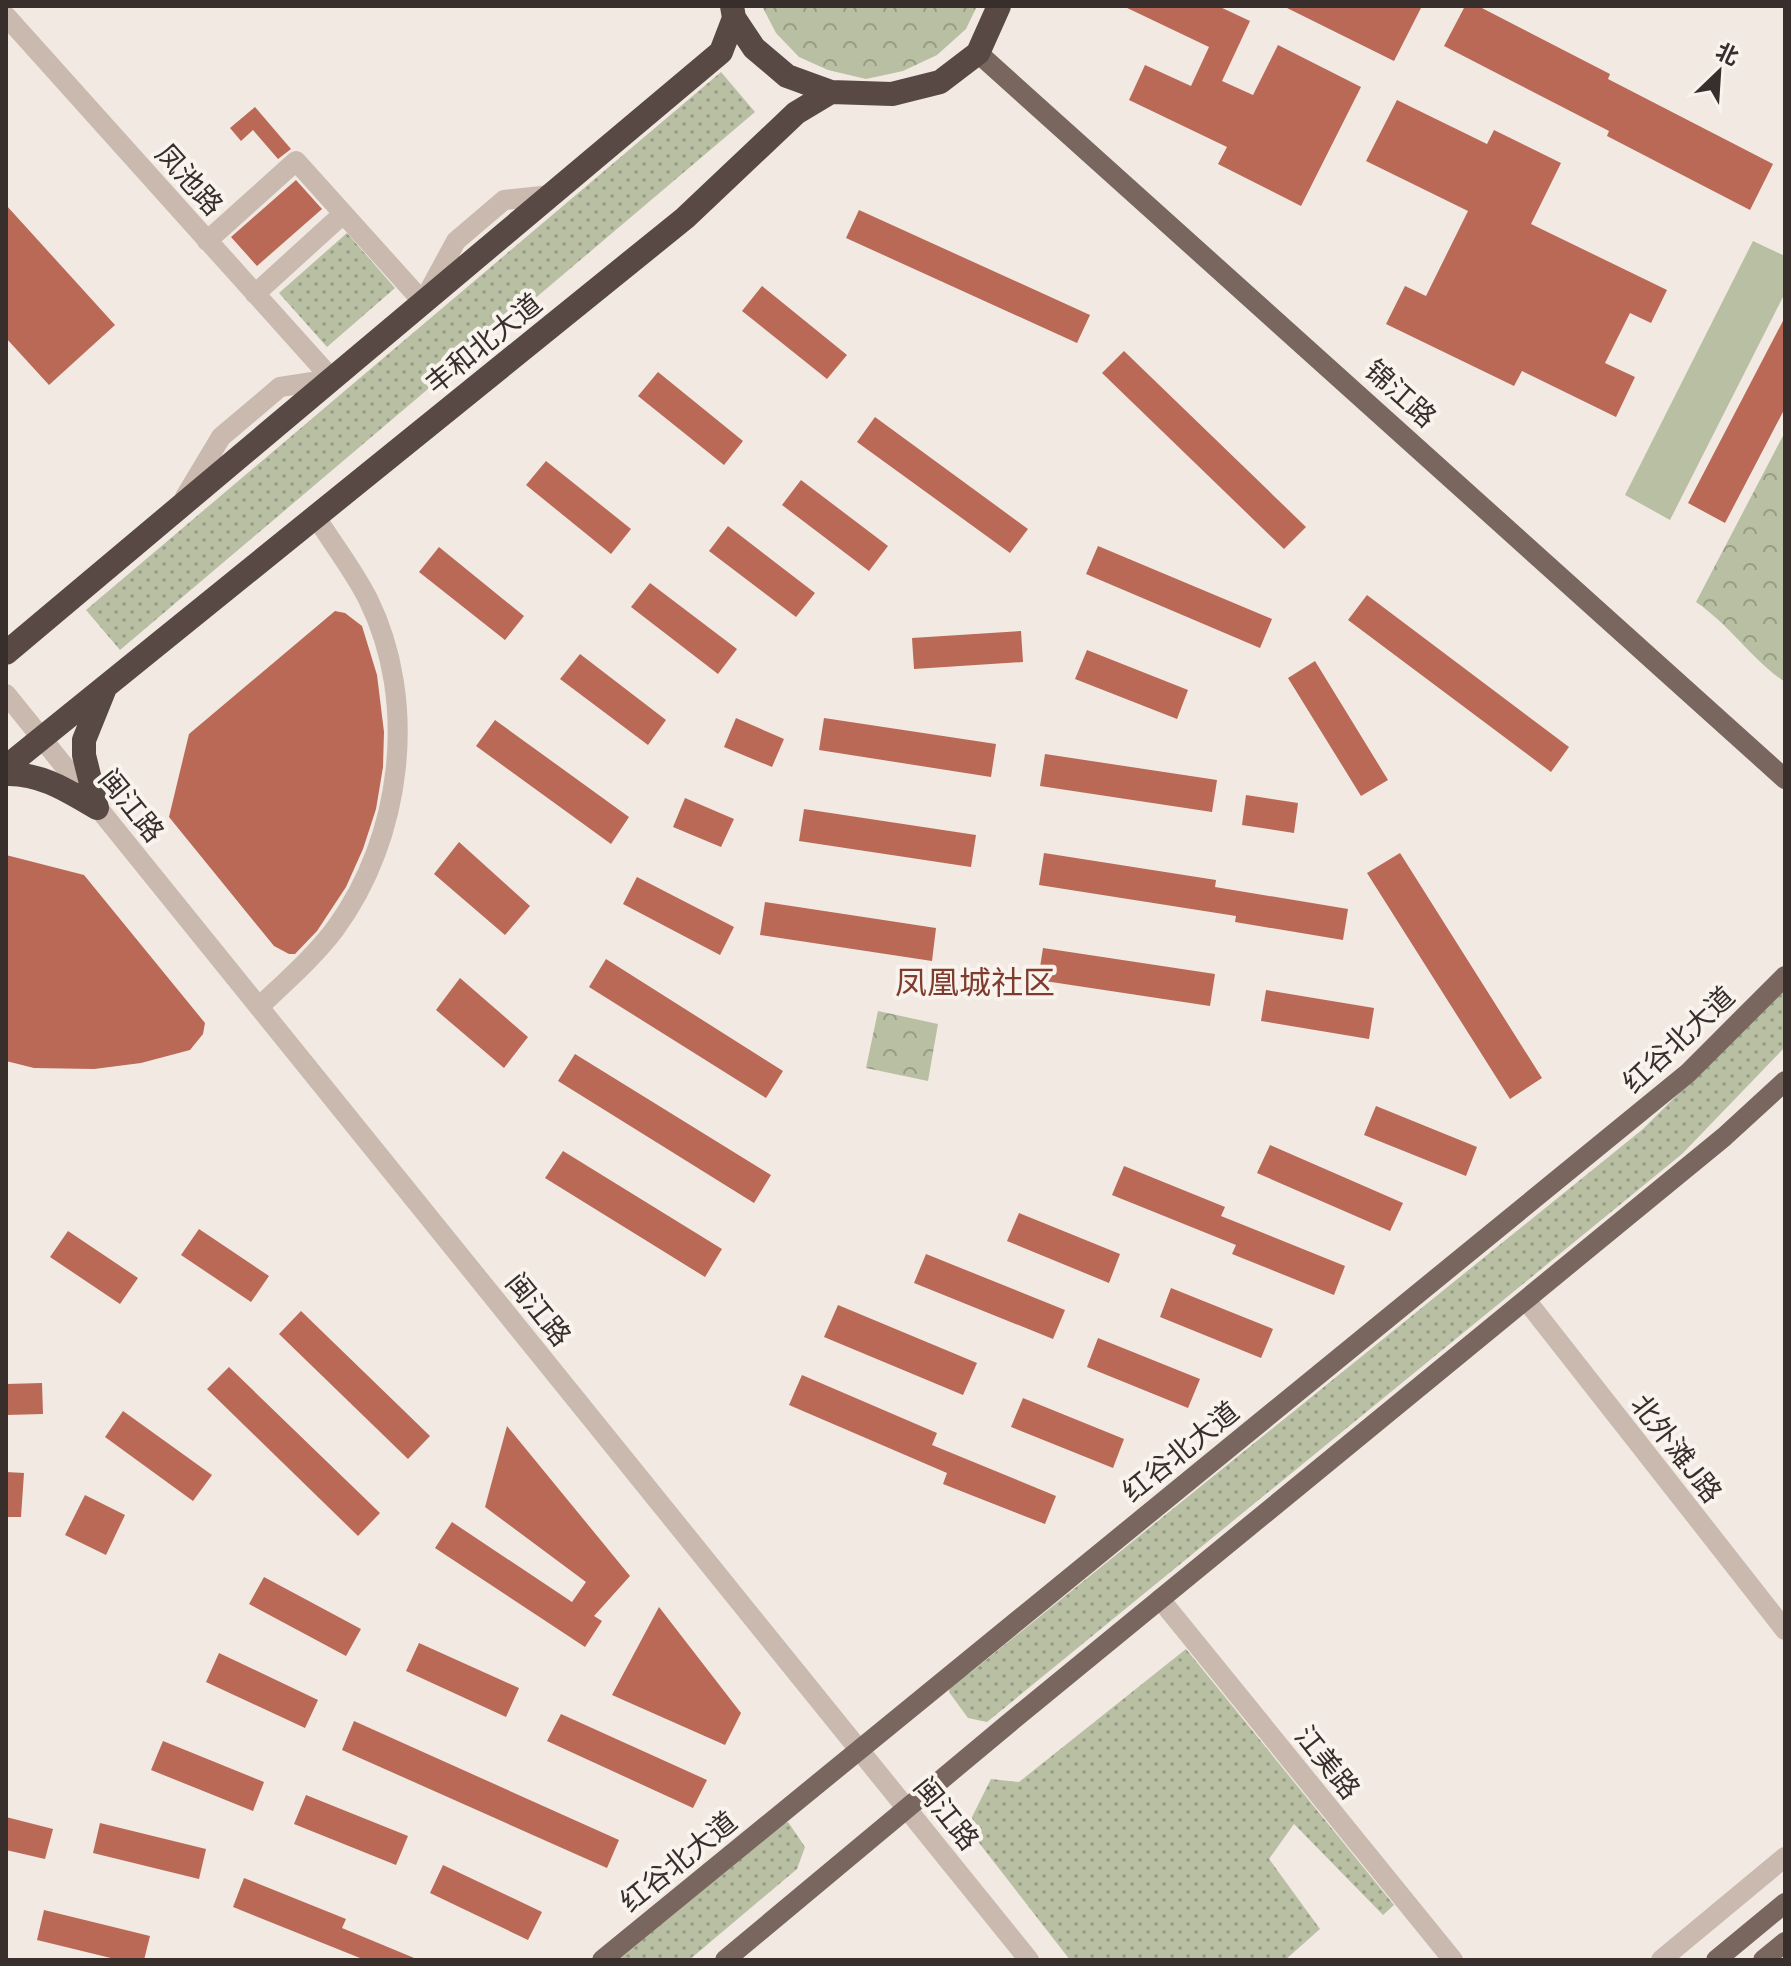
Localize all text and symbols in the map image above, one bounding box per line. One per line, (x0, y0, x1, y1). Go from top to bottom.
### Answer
north arrow (1679, 32, 1759, 112)
text: 北 (1712, 37, 1743, 70)
street label: 凤池路 (150, 137, 230, 221)
street label: 丰和北大道 (418, 286, 548, 400)
street label: 锦江路 (1359, 353, 1443, 433)
street label: 闽江路 (93, 762, 171, 848)
district label: 凤凰城社区 (895, 963, 1055, 1001)
street label: 红谷北大道 (1616, 979, 1740, 1099)
street label: 闽江路 (500, 1266, 578, 1352)
street label: 北外滩J路 (1625, 1388, 1729, 1508)
street label: 红谷北大道 (1115, 1394, 1245, 1508)
street label: 江美路 (1289, 1719, 1367, 1805)
street label: 闽江路 (908, 1770, 986, 1856)
street label: 红谷北大道 (613, 1804, 743, 1918)

